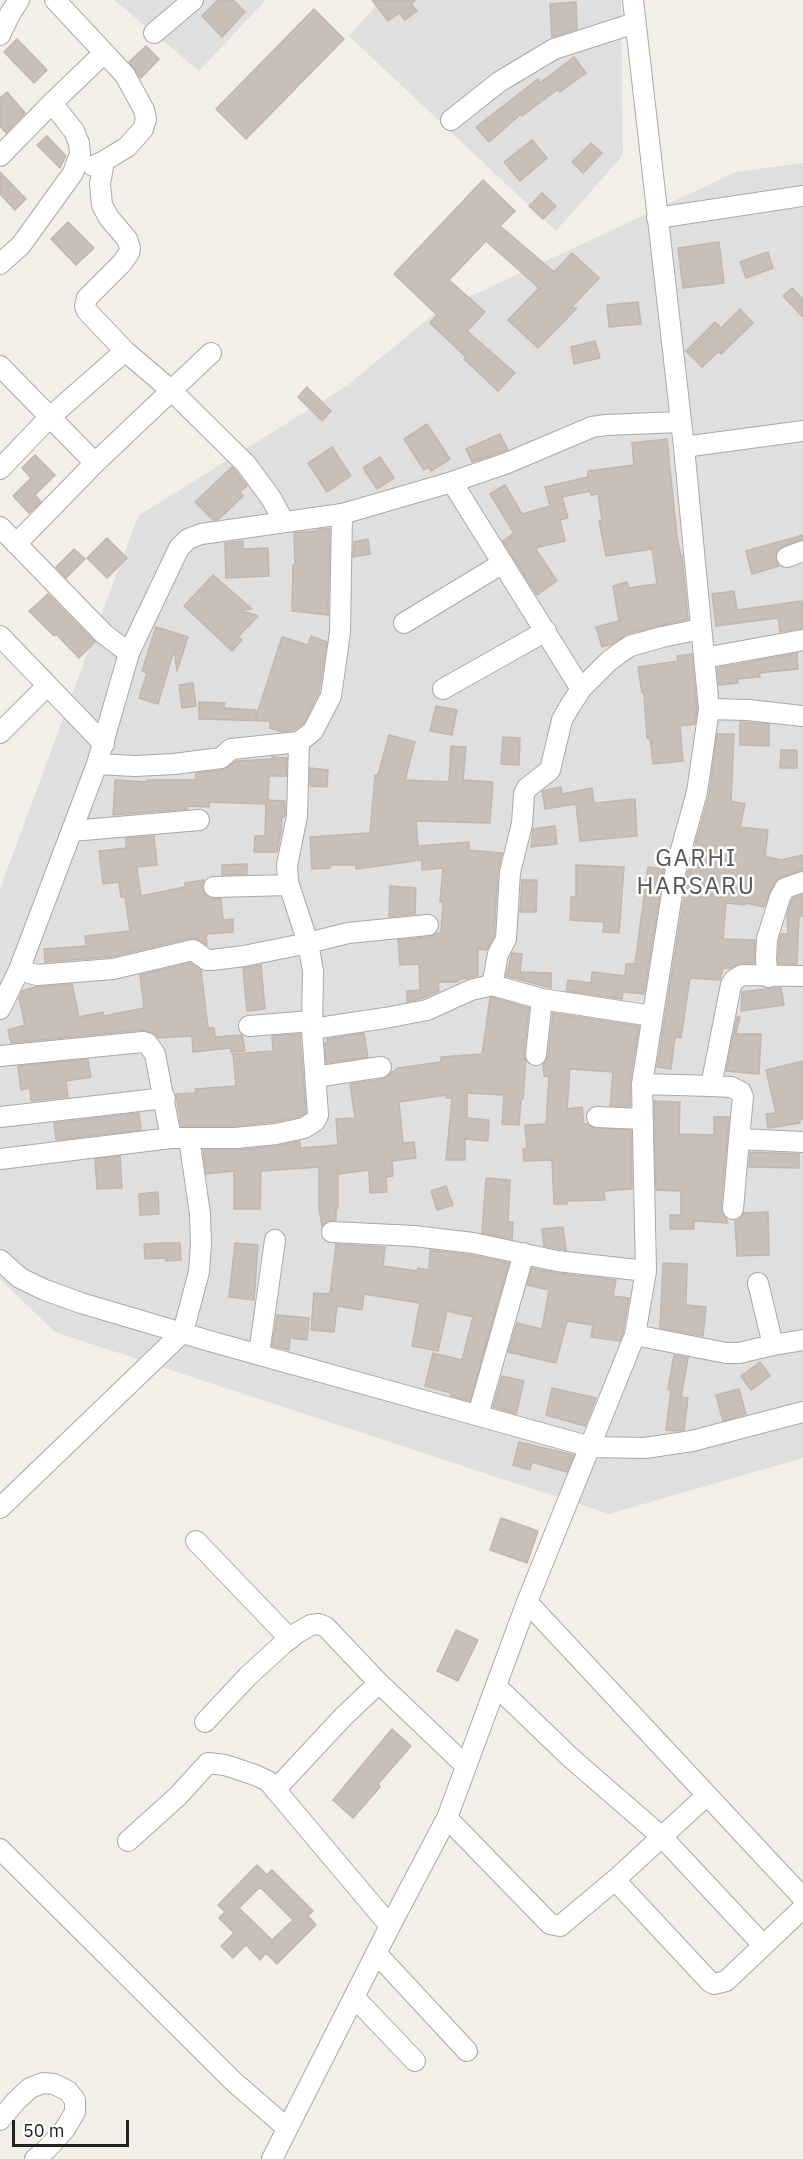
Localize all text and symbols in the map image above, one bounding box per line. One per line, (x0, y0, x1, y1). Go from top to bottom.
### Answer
district label: GARHI HARSARU (637, 845, 755, 901)
scale bar (15, 2108, 132, 2146)
text: 50 m (23, 2119, 65, 2142)

